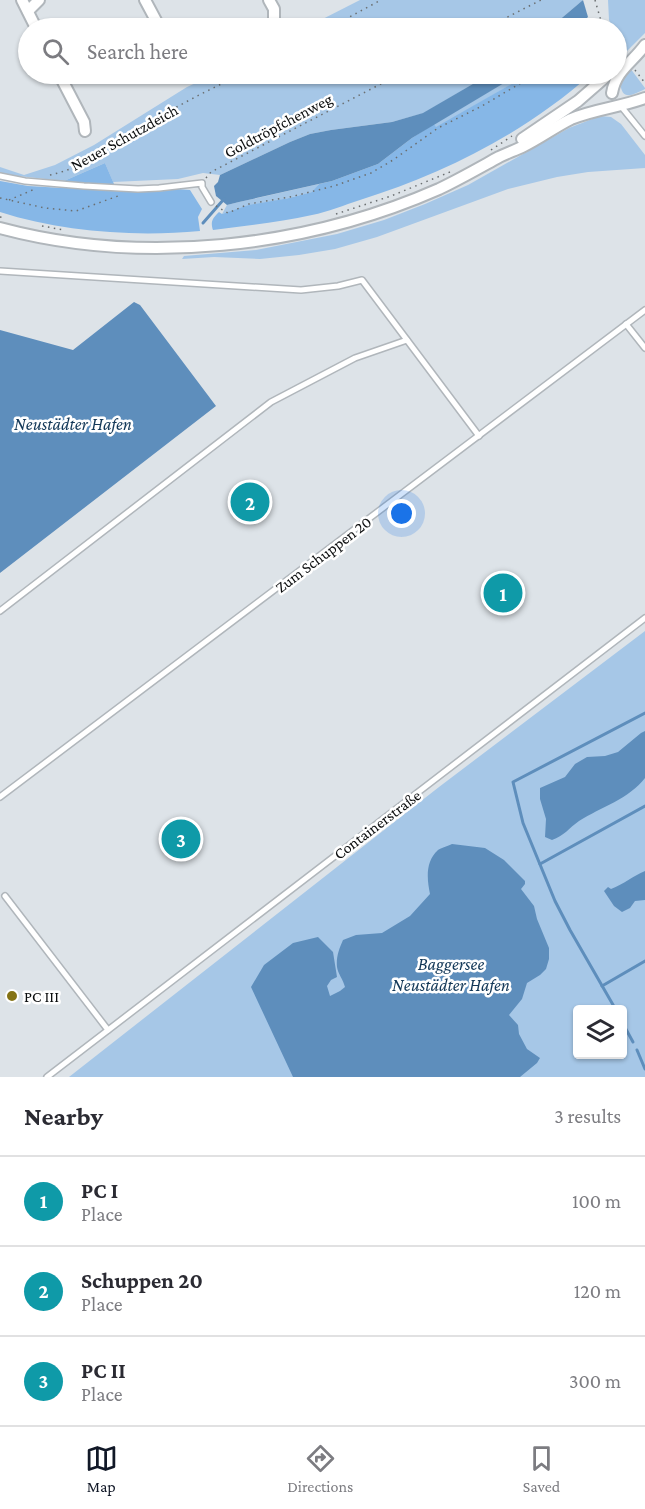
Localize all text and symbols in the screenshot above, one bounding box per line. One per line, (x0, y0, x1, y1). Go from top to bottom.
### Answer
search box (18, 18, 627, 84)
icon: search (39, 35, 72, 68)
text: Search here (87, 39, 188, 64)
street label: Goldtröpfchenweg (222, 90, 336, 162)
street label: Neuer Schutzdeich (68, 101, 181, 174)
water label: Neustädter Hafen (14, 414, 132, 434)
pin: 2 (230, 480, 270, 524)
your location (387, 499, 416, 528)
street label: Zum Schuppen 20 (272, 513, 375, 597)
pin: 1 (484, 570, 522, 616)
street label: Containerstraße (331, 786, 424, 863)
pin: 3 (162, 816, 201, 862)
water label: Baggersee Neustädter Hafen (392, 954, 510, 995)
place label: PC III (24, 988, 59, 1005)
marker: PC III (5, 989, 19, 1003)
map controls (573, 1005, 627, 1059)
button: layers (573, 1005, 627, 1059)
text: Nearby (24, 1102, 103, 1131)
text: 3 results (554, 1105, 621, 1127)
text: PC I (81, 1178, 118, 1203)
text: 1 (40, 1190, 47, 1212)
text: 100 m (572, 1190, 621, 1212)
text: Place (81, 1203, 123, 1225)
text: Schuppen 20 (81, 1268, 203, 1293)
text: 2 (38, 1280, 49, 1302)
text: 120 m (574, 1280, 621, 1302)
text: Place (81, 1293, 123, 1315)
text: PC II (81, 1358, 126, 1383)
text: 3 (39, 1370, 48, 1392)
text: 300 m (569, 1370, 621, 1392)
text: Place (81, 1383, 123, 1405)
tab: Map (85, 1442, 118, 1495)
tab: Directions (287, 1442, 353, 1495)
tab: Saved (523, 1442, 560, 1495)

